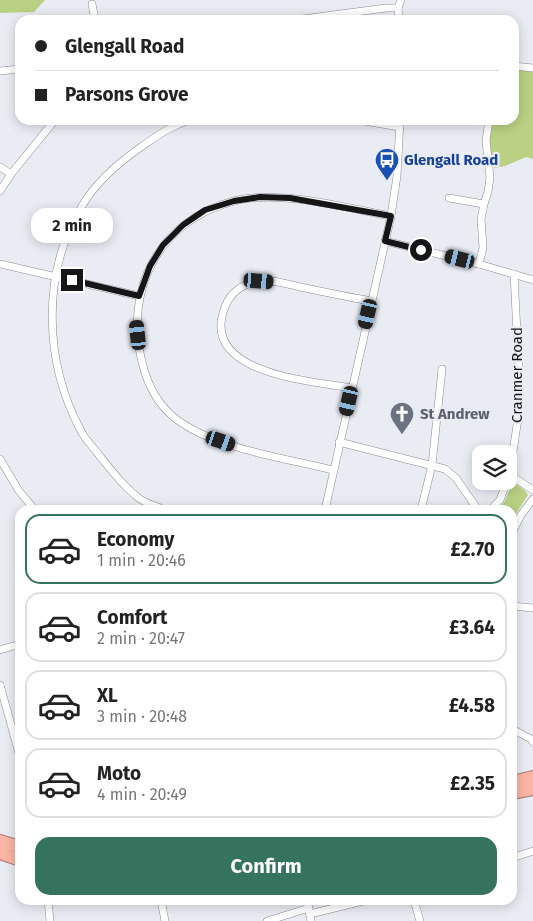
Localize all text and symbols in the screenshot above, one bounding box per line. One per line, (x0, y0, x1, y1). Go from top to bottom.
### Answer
text: Glengall Road (65, 35, 184, 58)
text: Parsons Grove (65, 83, 188, 106)
bus stop icon: Glengall Road (374, 147, 400, 181)
place label: Glengall Road (404, 151, 498, 169)
callout: 2 min (31, 208, 113, 242)
text: 2 min (52, 216, 92, 235)
route start (410, 239, 432, 261)
car (443, 248, 476, 270)
route end (61, 269, 83, 291)
car (243, 272, 274, 290)
car (357, 298, 378, 330)
car (128, 319, 147, 351)
street label: Cranmer Road (508, 327, 526, 423)
car (338, 385, 359, 417)
church icon: St Andrew (389, 401, 415, 435)
place label: St Andrew (420, 405, 490, 423)
car (204, 429, 237, 453)
map controls (472, 445, 517, 490)
button: layers (472, 445, 517, 490)
icon: car (37, 527, 82, 572)
text: Economy (97, 528, 174, 551)
text: £2.70 (451, 538, 495, 561)
text: 1 min · 20:46 (97, 551, 186, 570)
icon: car (37, 605, 82, 650)
text: Comfort (97, 606, 167, 629)
text: £3.64 (449, 616, 495, 639)
text: 2 min · 20:47 (97, 629, 185, 648)
icon: car (37, 683, 82, 728)
text: XL (97, 684, 118, 707)
text: £4.58 (449, 694, 495, 717)
text: 3 min · 20:48 (97, 707, 187, 726)
icon: car (37, 761, 82, 806)
text: Moto (97, 762, 141, 785)
text: £2.35 (450, 772, 495, 795)
text: 4 min · 20:49 (97, 785, 187, 804)
button: Confirm (35, 837, 497, 895)

